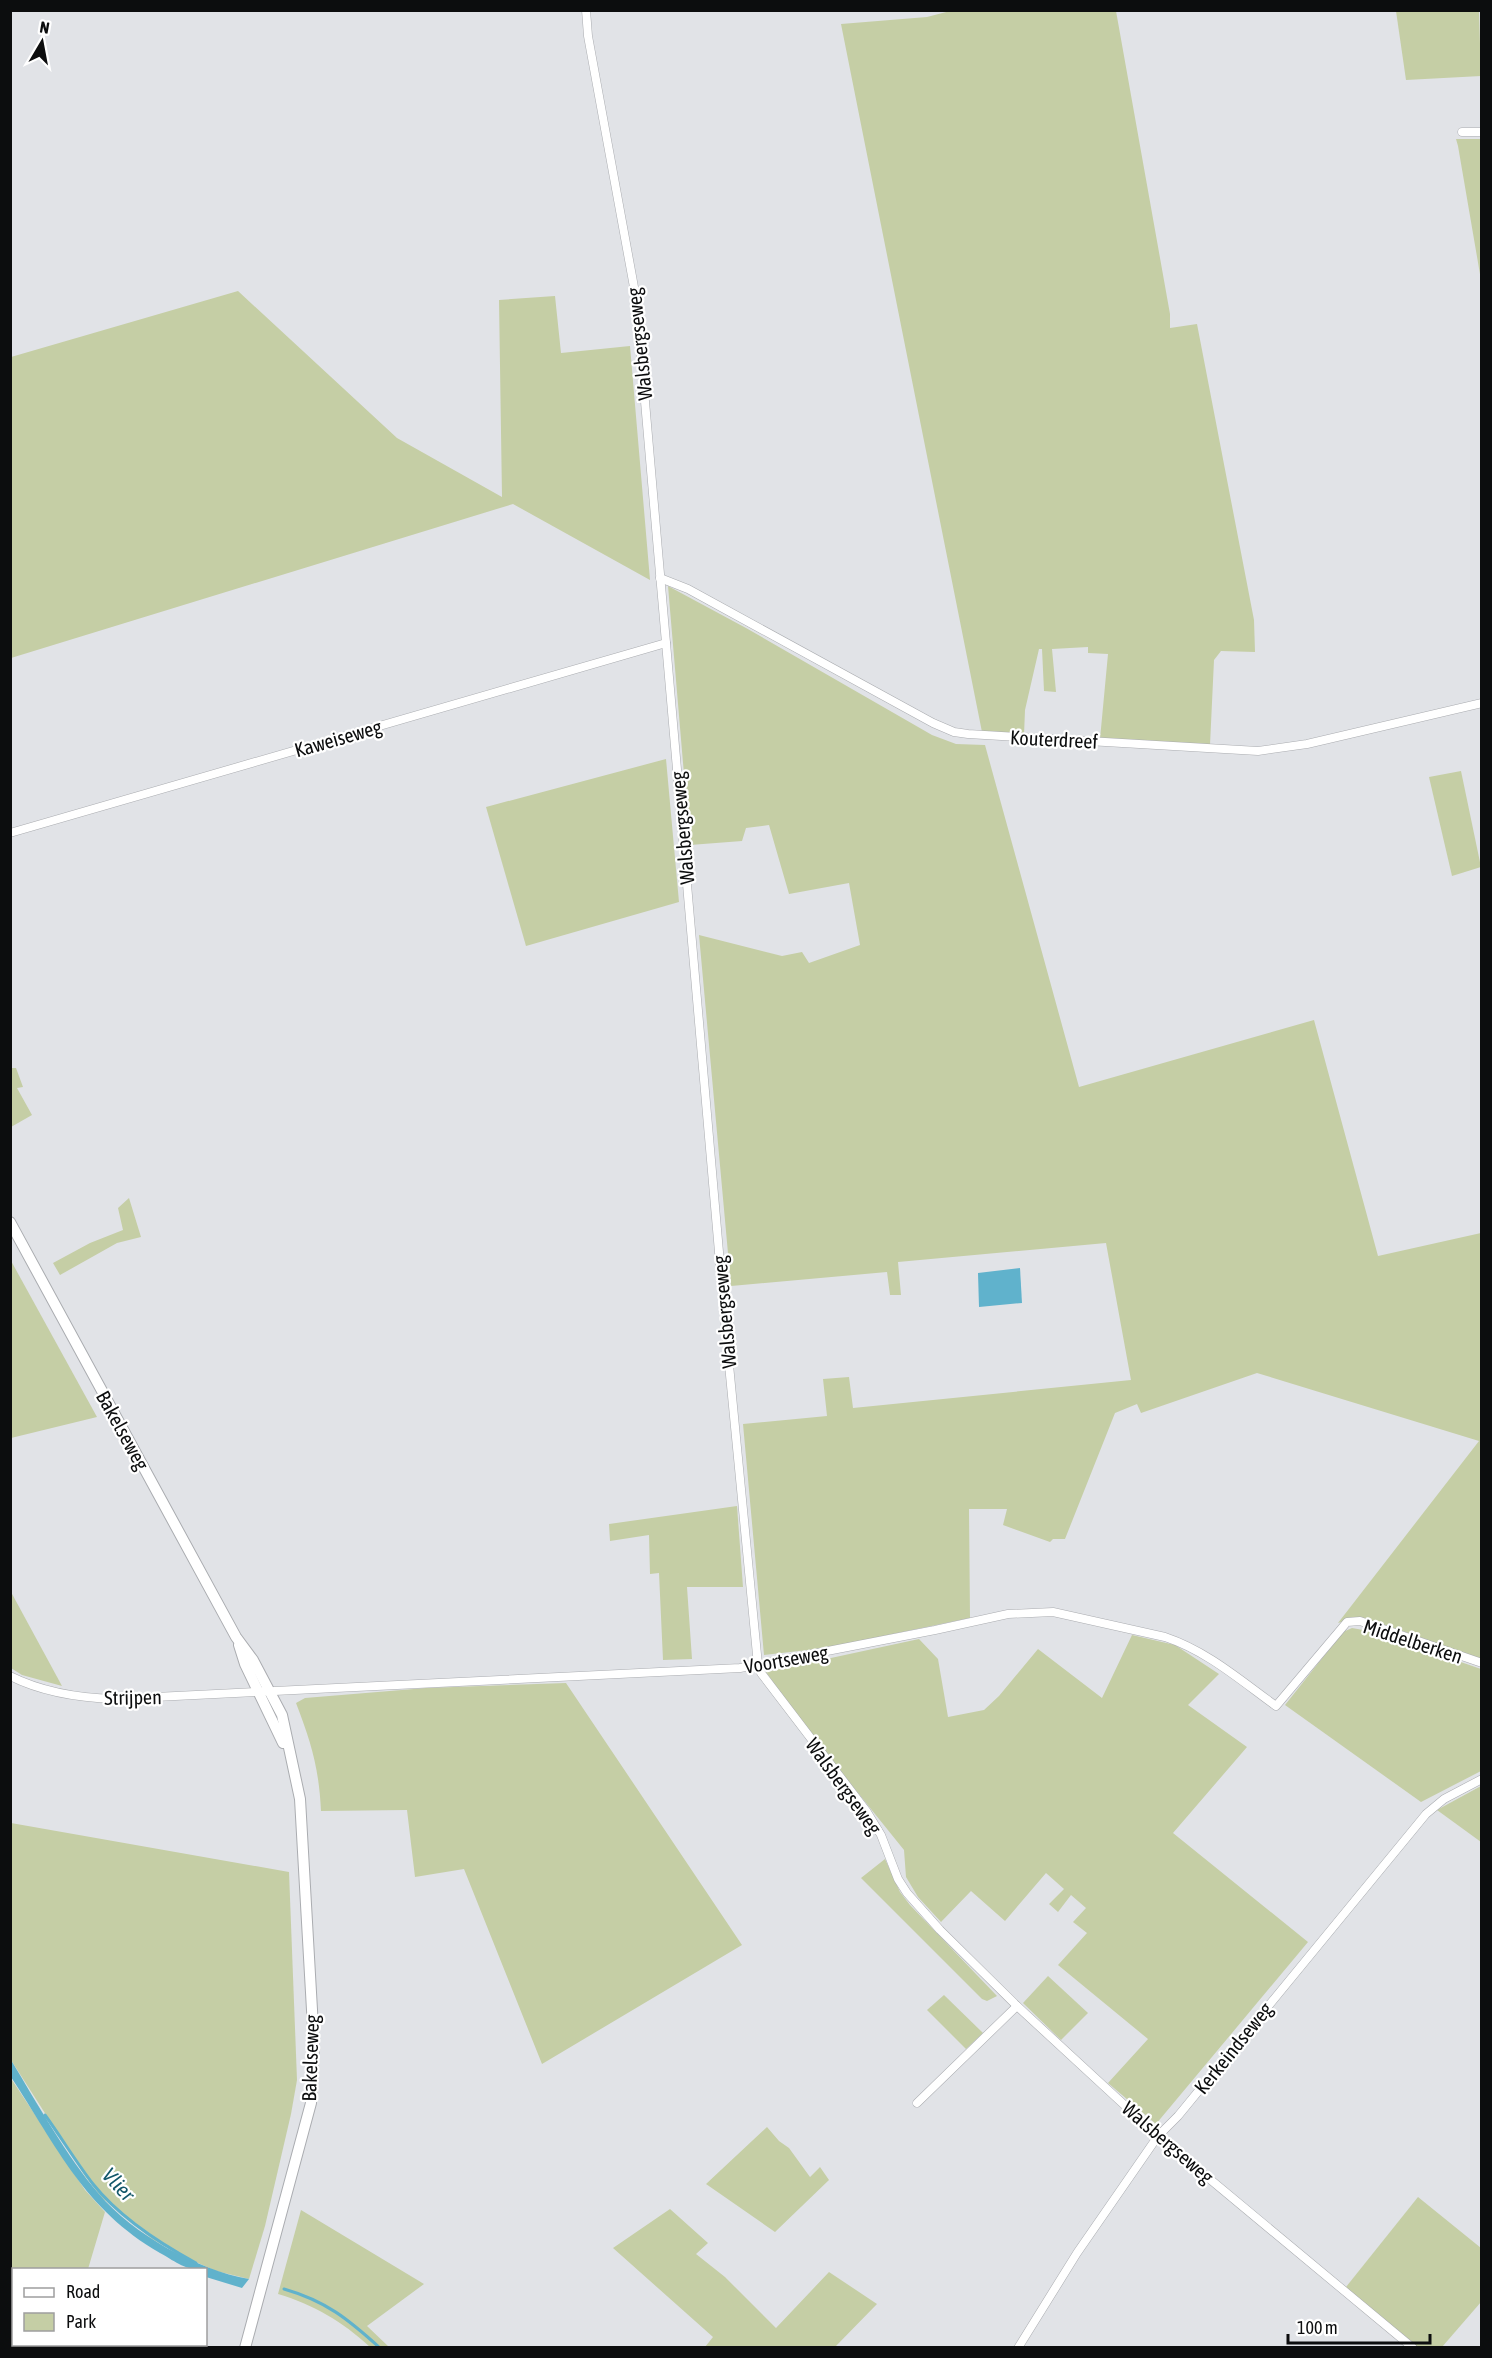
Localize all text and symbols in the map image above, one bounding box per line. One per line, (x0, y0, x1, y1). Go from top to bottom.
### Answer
north arrow (12, 12, 72, 72)
text: N (38, 18, 51, 37)
street label: Walsbergseweg (622, 286, 656, 402)
street label: Kaweiseweg (292, 715, 385, 761)
street label: Kouterdreef (1009, 725, 1099, 753)
street label: Walsbergseweg (666, 770, 698, 885)
street label: Walsbergseweg (708, 1254, 740, 1369)
street label: Bakelseweg (92, 1386, 154, 1474)
street label: Middelberken (1360, 1614, 1466, 1668)
street label: Voortseweg (742, 1640, 830, 1678)
street label: Strijpen (104, 1685, 162, 1709)
street label: Walsbergseweg (801, 1733, 887, 1839)
street label: Kerkeindseweg (1189, 1997, 1277, 2098)
street label: Bakelseweg (297, 2014, 323, 2102)
street label: Walsbergseweg (1118, 2096, 1219, 2188)
water label: Vlier (98, 2162, 141, 2206)
legend (12, 2268, 207, 2346)
text: Road (66, 2281, 100, 2302)
scale bar (1288, 2307, 1430, 2345)
text: Park (66, 2311, 96, 2332)
text: 100 m (1297, 2317, 1338, 2338)

